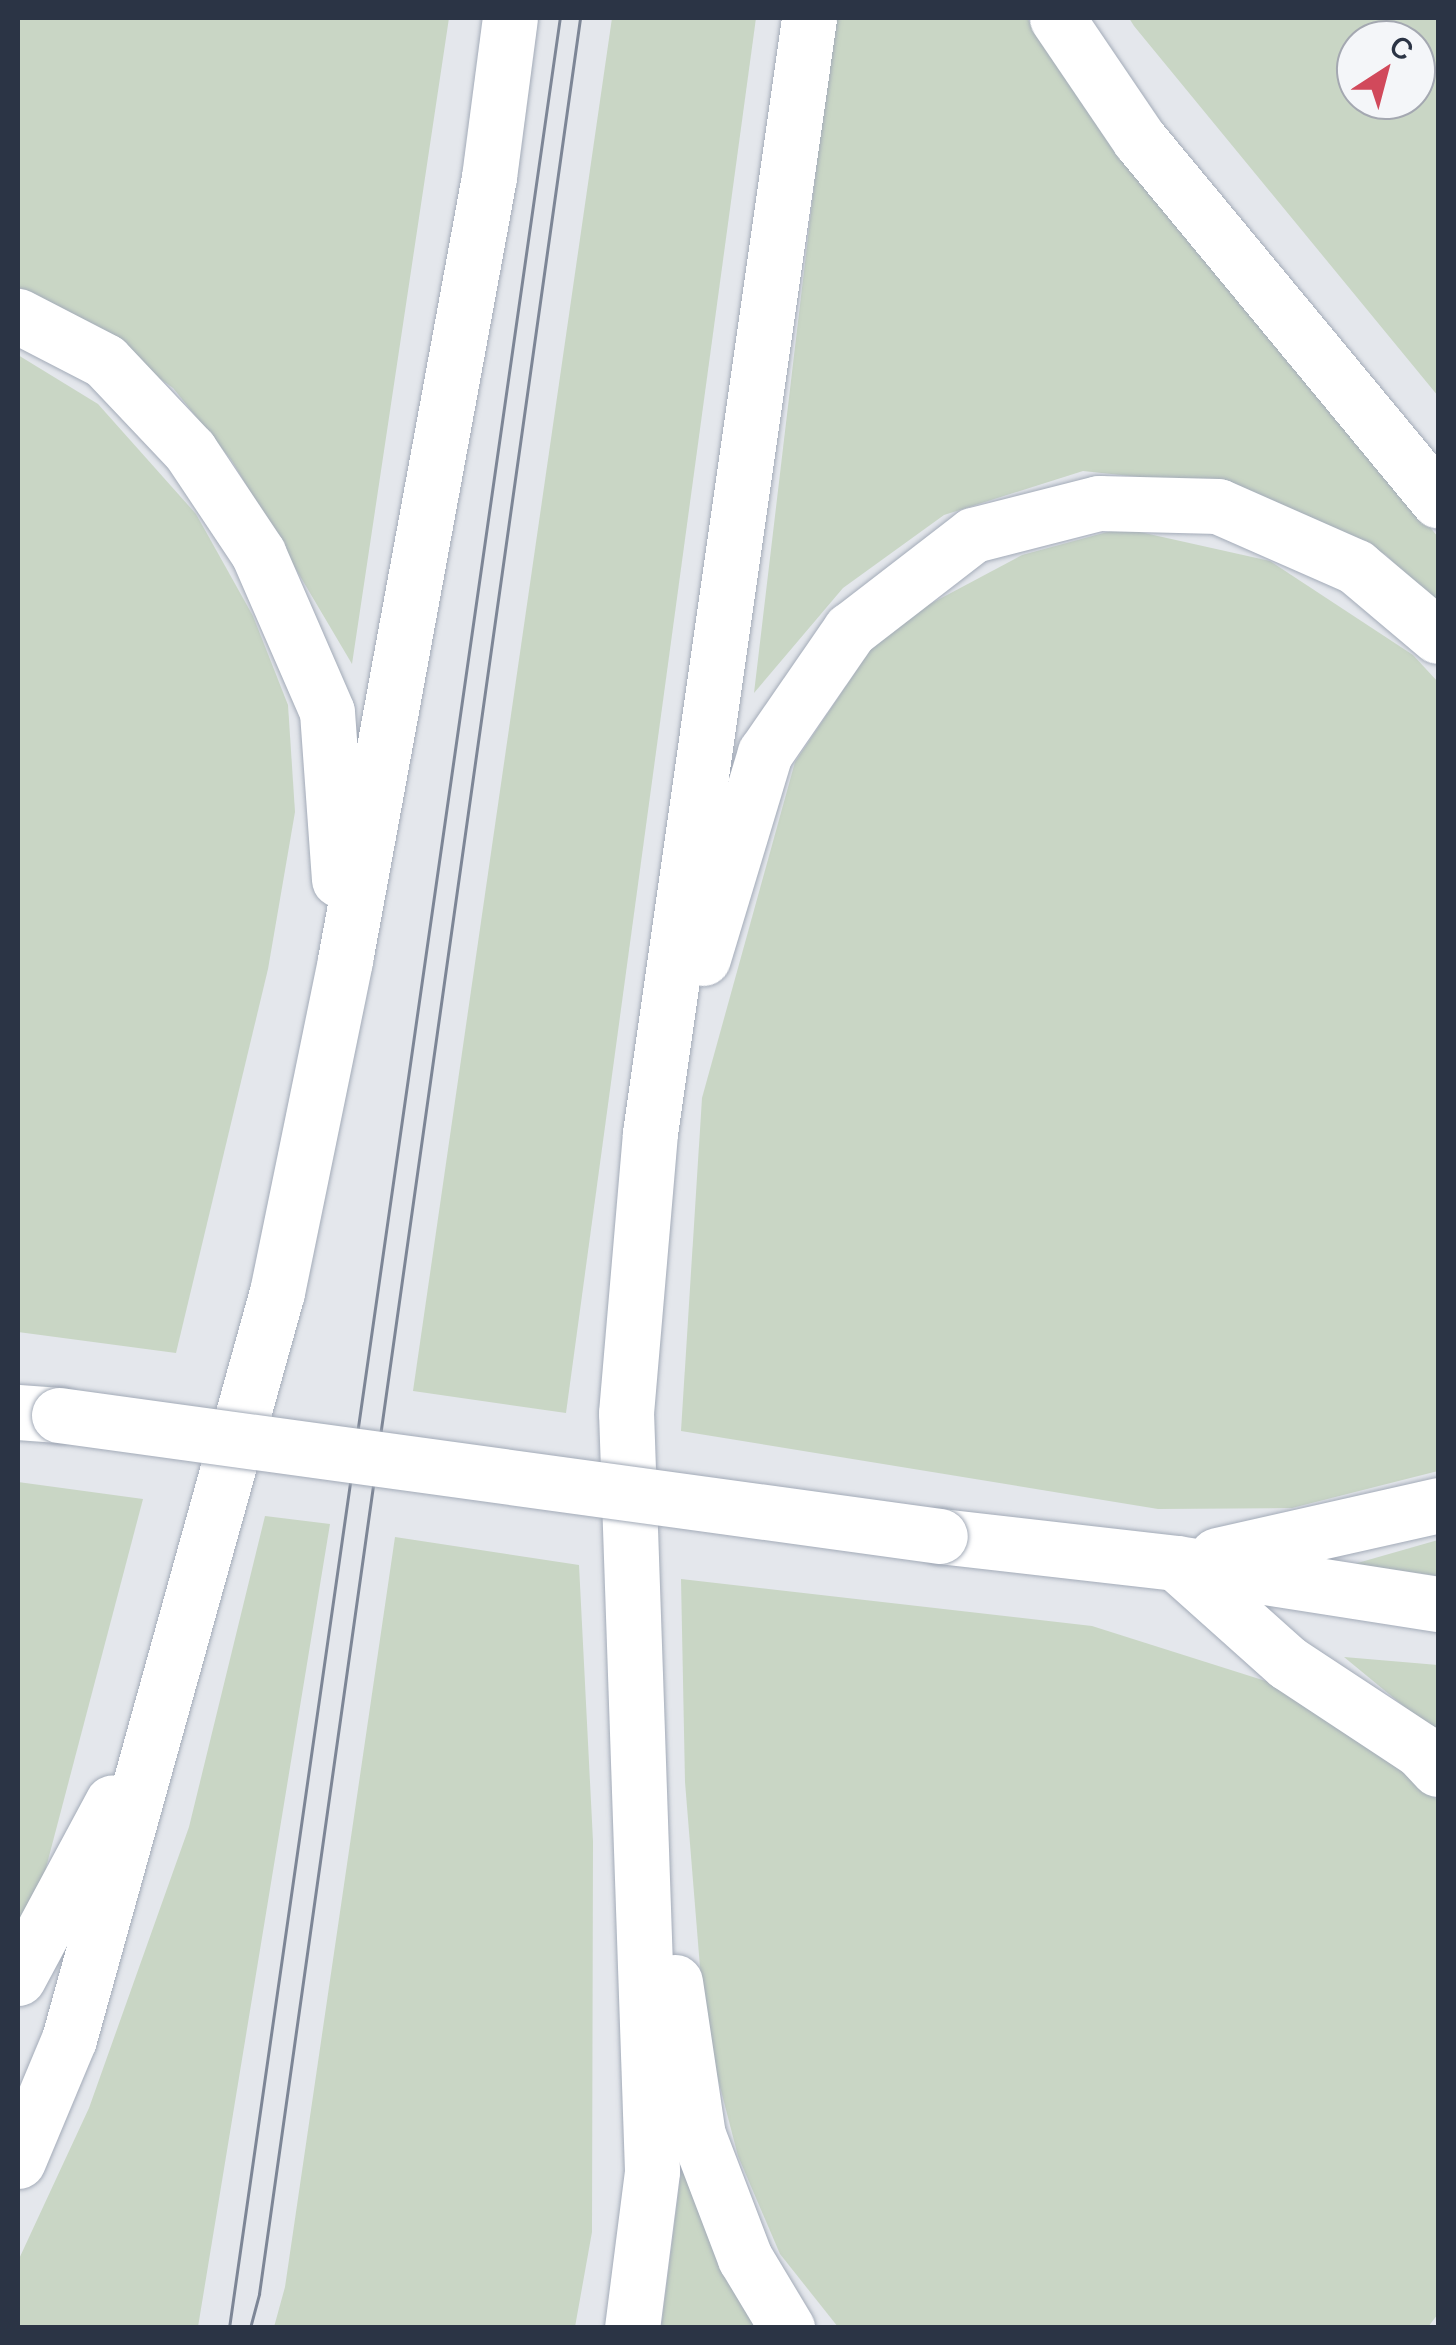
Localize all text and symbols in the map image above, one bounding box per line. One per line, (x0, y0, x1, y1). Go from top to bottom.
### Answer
north arrow (1336, 20, 1436, 120)
text: С (1383, 26, 1422, 69)

